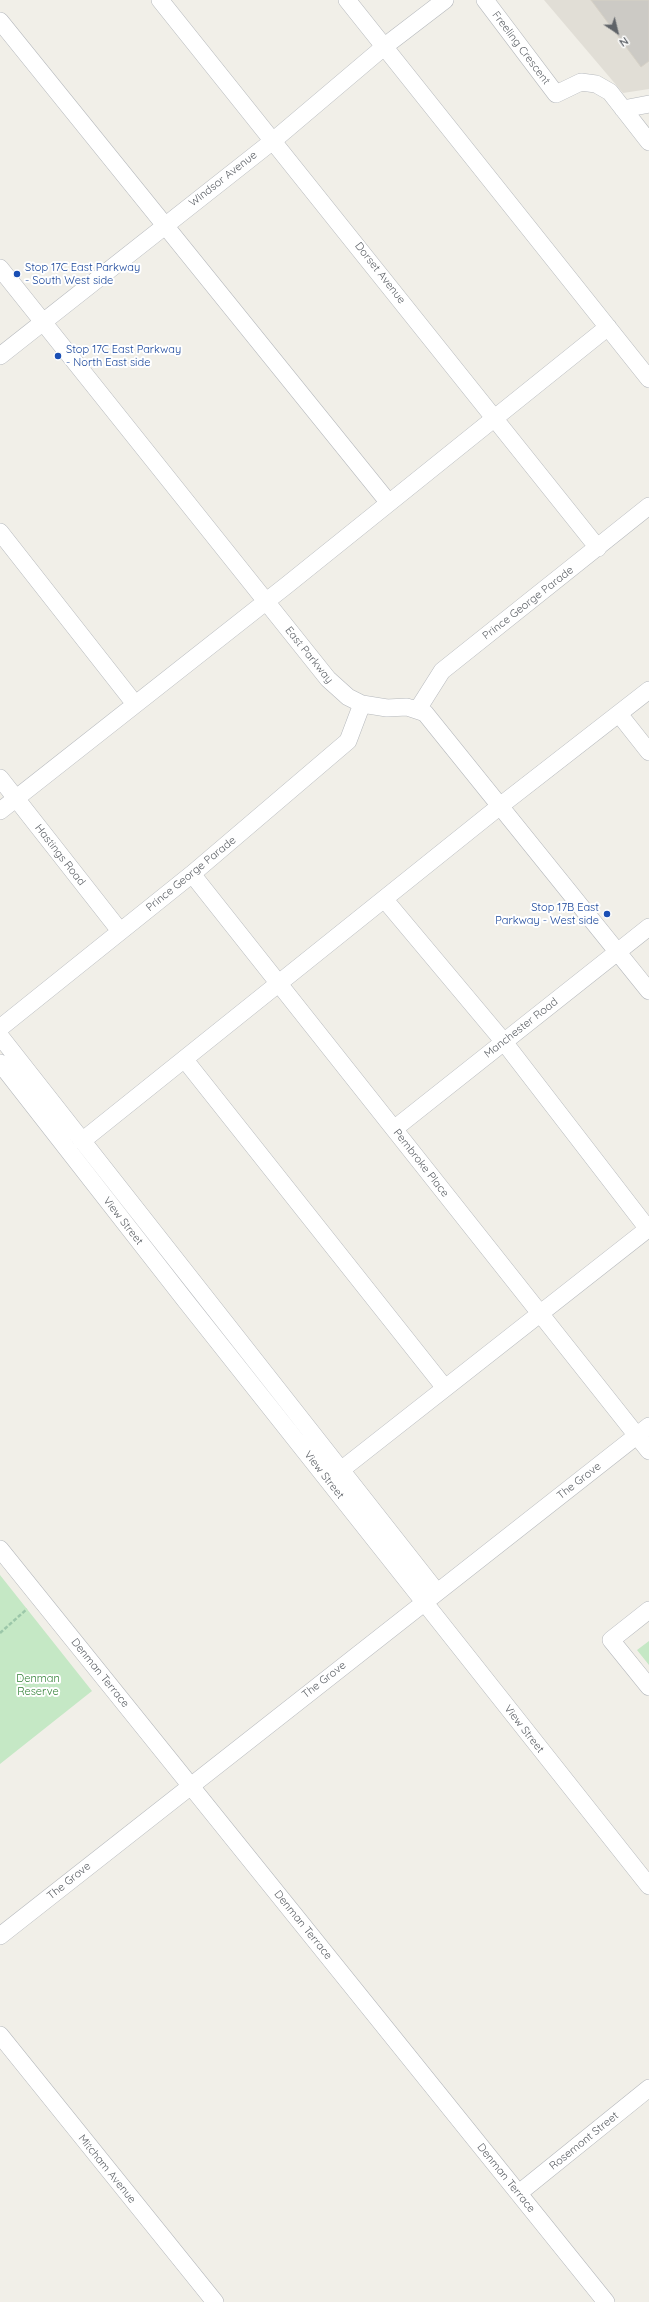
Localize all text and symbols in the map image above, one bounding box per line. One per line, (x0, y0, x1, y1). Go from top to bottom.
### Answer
street label: Freeling Crescent (489, 9, 553, 87)
north arrow (597, 12, 637, 52)
text: N (617, 34, 631, 50)
street label: Windsor Avenue (186, 148, 260, 210)
street label: Dorset Avenue (352, 240, 408, 306)
place label: Stop 17C East Parkway - South West side (25, 261, 140, 287)
marker: Stop 17C East Parkway - South West side (12, 269, 22, 279)
place label: Stop 17C East Parkway - North East side (66, 343, 181, 369)
marker: Stop 17C East Parkway - North East side (53, 351, 63, 361)
street label: Prince George Parade (480, 563, 576, 643)
street label: East Parkway (282, 624, 336, 686)
street label: Hastings Road (32, 822, 88, 888)
street label: Prince George Parade (143, 834, 239, 914)
place label: Stop 17B East Parkway - West side (495, 901, 599, 927)
marker: Stop 17B East Parkway - West side (602, 909, 612, 919)
street label: Manchester Road (482, 995, 560, 1061)
street label: Pembroke Place (390, 1126, 452, 1200)
street label: View Street (100, 1194, 146, 1248)
street label: View Street (301, 1448, 347, 1502)
street label: The Grove (554, 1460, 604, 1502)
street label: Denman Terrace (68, 1636, 132, 1710)
street label: The Grove (299, 1659, 349, 1701)
park label: Denman Reserve (16, 1672, 60, 1698)
street label: View Street (501, 1702, 547, 1756)
street label: The Grove (45, 1859, 93, 1903)
street label: Denman Terrace (271, 1888, 335, 1962)
street label: Rosemont Street (547, 2109, 621, 2173)
street label: Mitcham Avenue (75, 2132, 139, 2206)
street label: Denman Terrace (474, 2141, 538, 2215)

